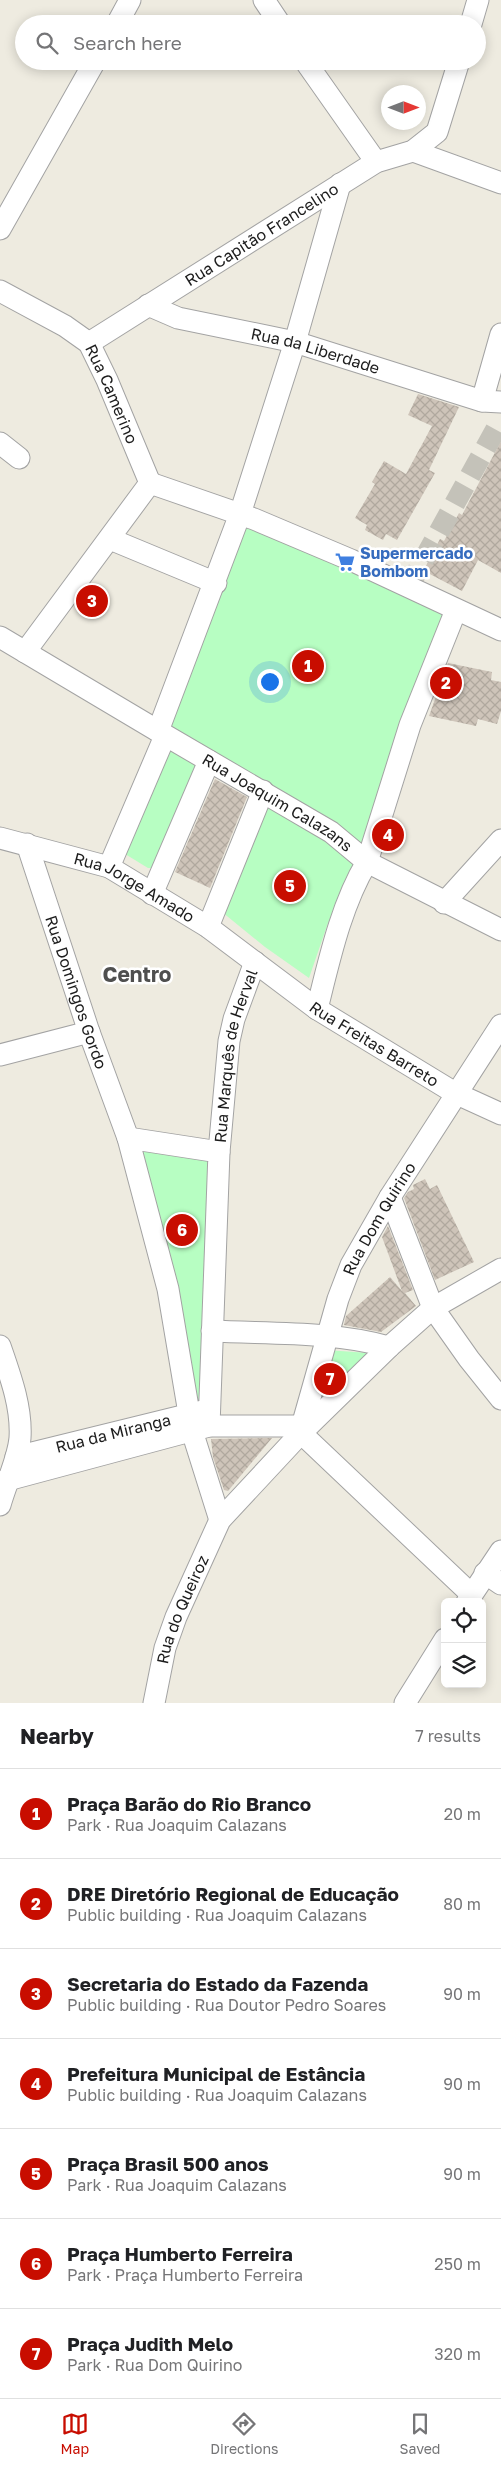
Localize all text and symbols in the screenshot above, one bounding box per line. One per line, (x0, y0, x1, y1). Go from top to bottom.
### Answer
search box (15, 15, 486, 70)
icon: search (33, 29, 61, 57)
text: Search here (73, 31, 182, 54)
north arrow (381, 85, 426, 130)
street label: Rua Capitão Francelino (181, 178, 342, 290)
street label: Rua da Liberdade (249, 323, 382, 378)
street label: Rua Camerino (81, 341, 142, 447)
place label: Supermercado Bombom (360, 543, 474, 581)
supermarket icon: Supermercado Bombom (334, 551, 356, 573)
pin: 3 (76, 582, 108, 620)
pin: 1 (292, 647, 324, 685)
pin: 2 (430, 664, 462, 702)
your location (257, 669, 283, 695)
street label: Rua Joaquim Calazans (199, 749, 357, 856)
pin: 4 (372, 816, 404, 854)
street label: Rua Jorge Amado (72, 848, 198, 927)
pin: 5 (274, 867, 306, 905)
street label: Rua Domingos Gordo (41, 913, 112, 1072)
district label: Centro (103, 961, 171, 987)
street label: Rua Marquês de Herval (210, 966, 262, 1144)
street label: Rua Freitas Barreto (305, 997, 443, 1091)
street label: Rua Dom Quirino (338, 1158, 420, 1278)
pin: 6 (166, 1211, 198, 1249)
pin: 7 (314, 1360, 346, 1398)
street label: Rua da Miranga (53, 1409, 173, 1457)
street label: Rua do Queiroz (152, 1552, 213, 1666)
map controls (441, 1598, 486, 1688)
button: locate (441, 1598, 486, 1643)
button: layers (441, 1643, 486, 1688)
text: Nearby (20, 1723, 94, 1749)
text: 7 results (415, 1726, 481, 1746)
text: Praça Barão do Rio Branco (67, 1792, 311, 1815)
text: 1 (32, 1804, 40, 1824)
text: 20 m (444, 1804, 481, 1824)
text: Park · Rua Joaquim Calazans (67, 1815, 287, 1835)
text: DRE Diretório Regional de Educação (67, 1882, 399, 1905)
text: 2 (31, 1894, 41, 1914)
text: 80 m (443, 1894, 481, 1914)
text: Public building · Rua Joaquim Calazans (67, 1905, 367, 1925)
text: Secretaria do Estado da Fazenda (67, 1972, 368, 1995)
text: 3 (31, 1984, 41, 2004)
text: 90 m (443, 1984, 481, 2004)
text: Public building · Rua Doutor Pedro Soares (67, 1995, 386, 2015)
text: Prefeitura Municipal de Estância (67, 2062, 365, 2085)
text: 4 (31, 2074, 41, 2094)
text: 90 m (443, 2074, 481, 2094)
text: Public building · Rua Joaquim Calazans (67, 2085, 367, 2105)
text: Praça Brasil 500 anos (67, 2152, 269, 2175)
text: 5 (31, 2164, 41, 2184)
text: 90 m (443, 2164, 481, 2184)
text: Park · Rua Joaquim Calazans (67, 2175, 287, 2195)
text: Praça Humberto Ferreira (67, 2242, 293, 2265)
text: 6 (31, 2254, 41, 2274)
text: 250 m (434, 2254, 481, 2274)
text: Park · Praça Humberto Ferreira (67, 2265, 303, 2285)
text: Praça Judith Melo (67, 2332, 233, 2355)
text: 7 (32, 2344, 40, 2364)
text: 320 m (434, 2344, 481, 2364)
text: Park · Rua Dom Quirino (67, 2355, 242, 2375)
tab: Map (61, 2410, 89, 2457)
tab: Directions (210, 2410, 279, 2457)
tab: Saved (400, 2410, 440, 2457)

